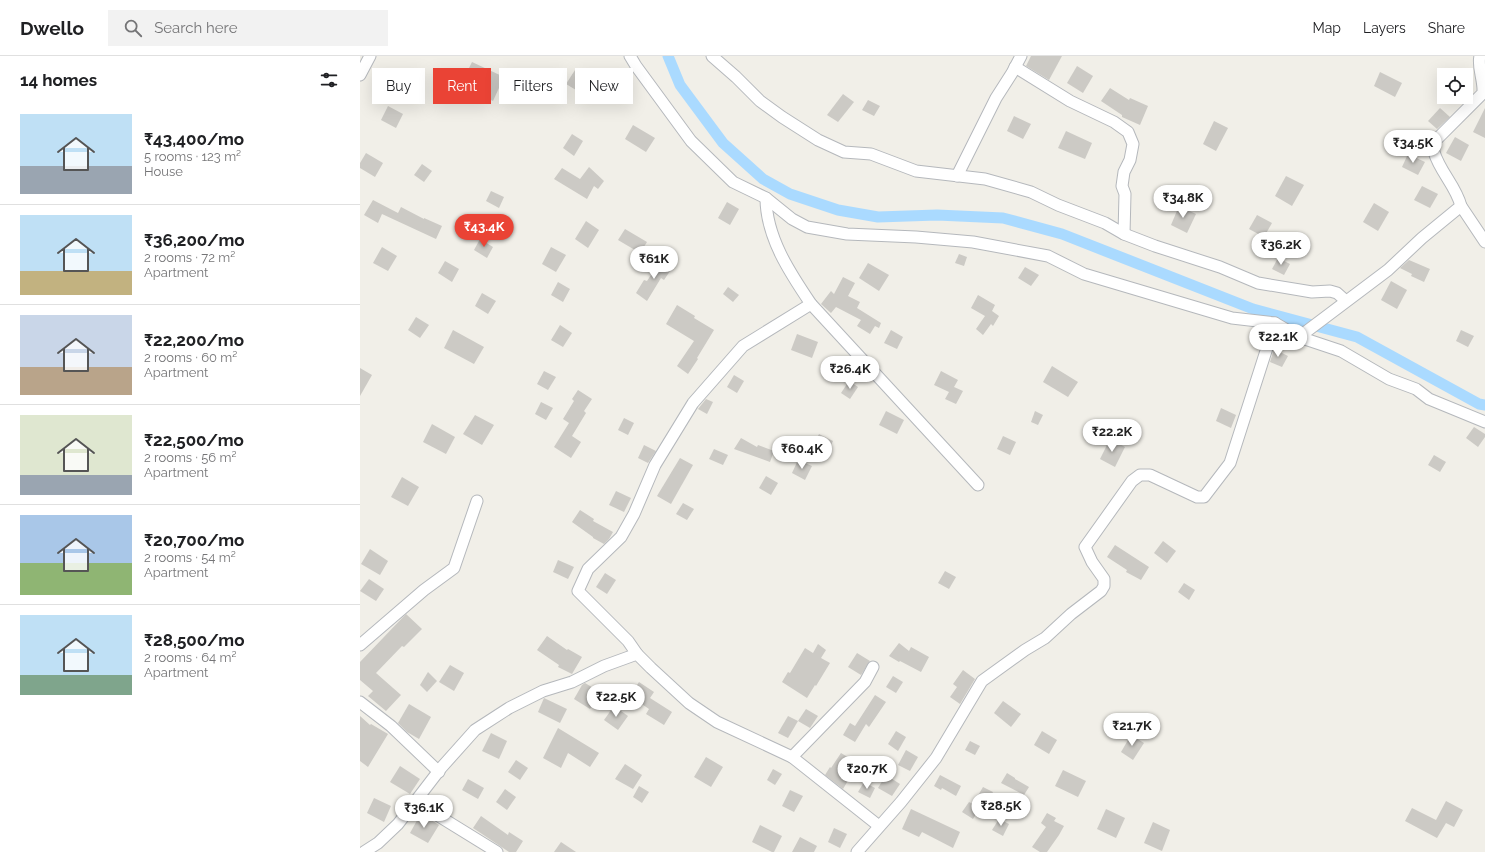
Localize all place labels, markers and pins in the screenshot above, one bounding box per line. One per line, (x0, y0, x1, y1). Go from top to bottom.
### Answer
pin: ₹34.5K (1380, 130, 1446, 164)
pin: ₹34.8K (1150, 185, 1216, 219)
pin: ₹43.4K (451, 214, 517, 248)
pin: ₹36.2K (1248, 232, 1314, 266)
pin: ₹61K (630, 246, 678, 280)
pin: ₹22.1K (1245, 324, 1311, 358)
pin: ₹26.4K (817, 356, 883, 390)
pin: ₹22.2K (1079, 419, 1145, 453)
pin: ₹60.4K (769, 436, 835, 470)
pin: ₹22.5K (583, 684, 649, 718)
pin: ₹21.7K (1099, 713, 1165, 747)
pin: ₹20.7K (834, 756, 900, 790)
pin: ₹28.5K (968, 793, 1034, 827)
pin: ₹36.1K (391, 795, 457, 829)

